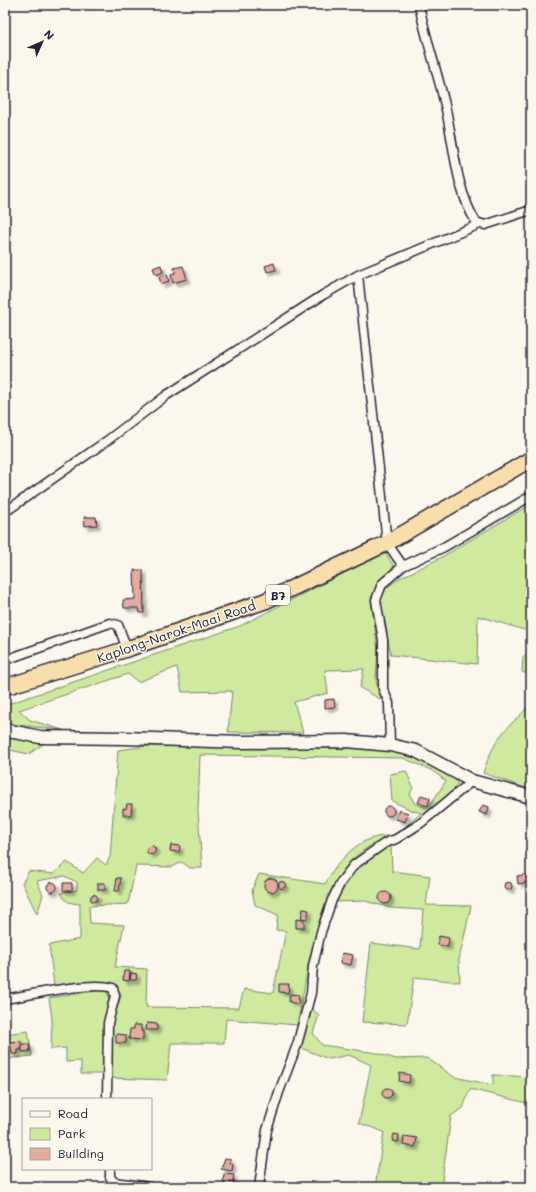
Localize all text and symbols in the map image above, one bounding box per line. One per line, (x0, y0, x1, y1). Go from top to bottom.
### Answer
north arrow (22, 22, 62, 62)
text: N (41, 26, 58, 43)
road number: B7 (266, 585, 290, 605)
street label: Kaplong-Narok-Maai Road (94, 596, 258, 666)
legend (22, 1098, 152, 1170)
text: Road (58, 1105, 88, 1121)
text: Park (58, 1125, 85, 1141)
text: Building (58, 1145, 104, 1161)

